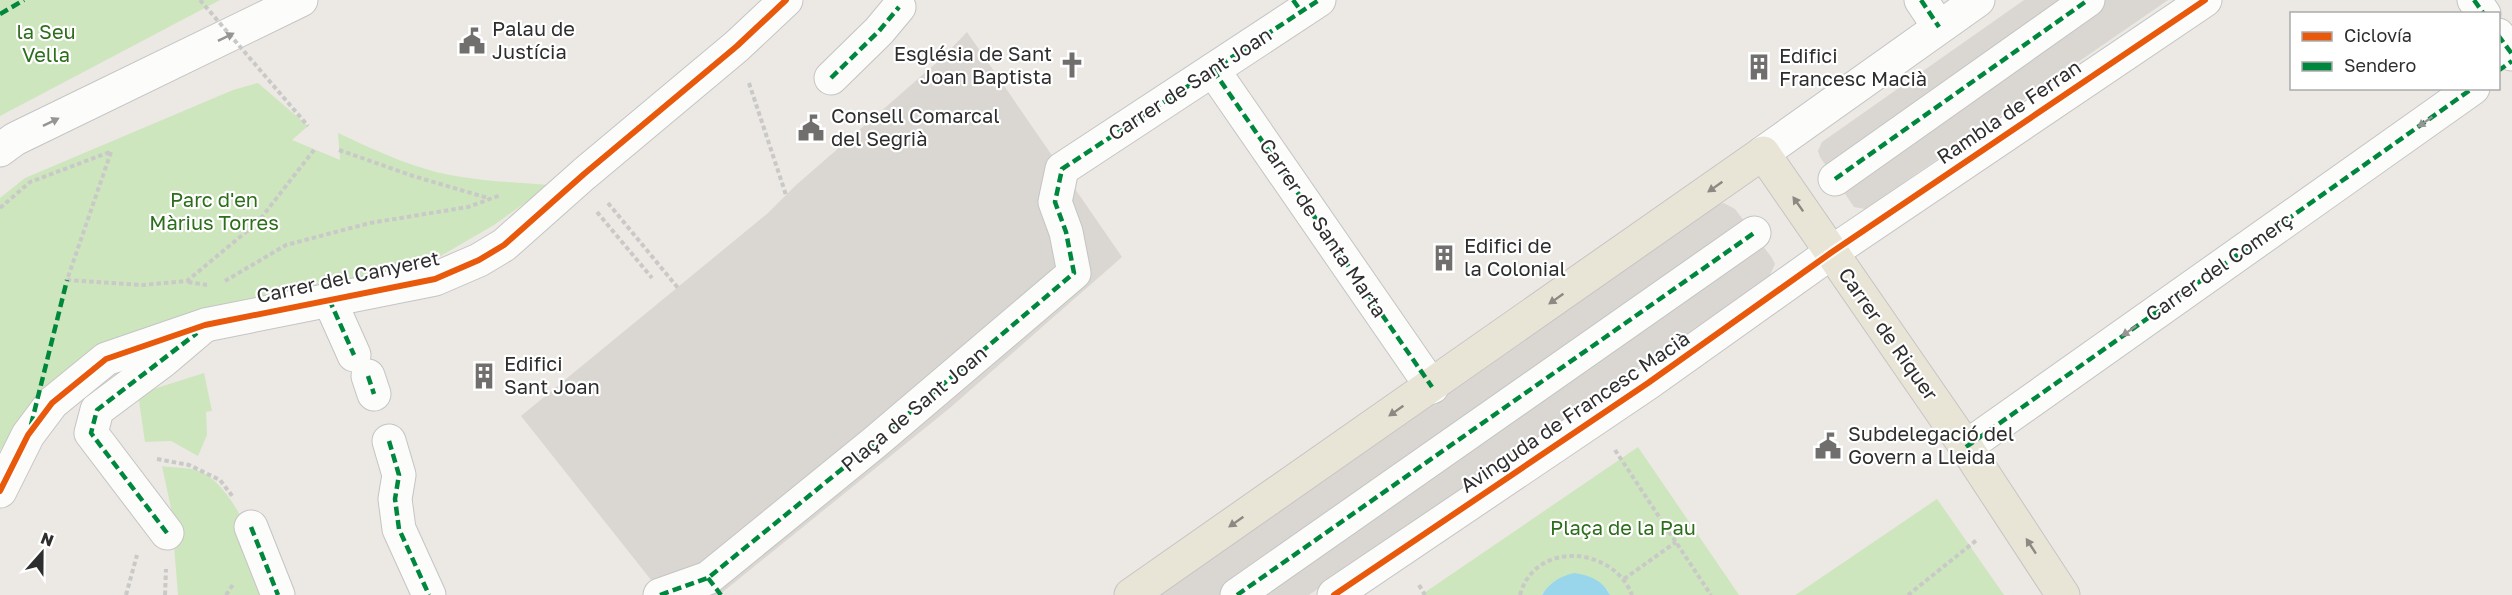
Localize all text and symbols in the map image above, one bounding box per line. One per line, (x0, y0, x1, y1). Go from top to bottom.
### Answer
legend (2290, 12, 2500, 90)
place label: Palau de Justícia (492, 16, 575, 63)
park label: la Seu Vella (16, 19, 76, 66)
street label: Carrer de Sant Joan (1103, 21, 1275, 145)
text: Ciclovía (2344, 24, 2412, 46)
public building icon: Palau de Justícia (457, 26, 487, 56)
one-way arrow (218, 32, 235, 41)
place label: Església de Sant Joan Baptista (894, 41, 1052, 88)
place label: Edifici Francesc Macià (1779, 43, 1927, 90)
church icon: Església de Sant Joan Baptista (1057, 50, 1087, 80)
building icon: Edifici Francesc Macià (1744, 52, 1774, 82)
street label: Rambla de Ferran (1932, 54, 2085, 168)
text: Sendero (2344, 54, 2416, 76)
place label: Consell Comarcal del Segrià (831, 103, 1000, 150)
public building icon: Consell Comarcal del Segrià (796, 113, 826, 143)
one-way arrow (2418, 116, 2434, 128)
one-way arrow (43, 117, 60, 127)
street label: Carrer de Santa Marta (1255, 134, 1393, 321)
one-way arrow (1708, 181, 1724, 193)
park label: Parc d'en Màrius Torres (149, 187, 279, 234)
one-way arrow (1792, 197, 1804, 213)
street label: Carrer del Comerç (2141, 207, 2296, 326)
place label: Edifici de la Colonial (1464, 233, 1566, 280)
building icon: Edifici de la Colonial (1429, 243, 1459, 273)
street label: Carrer del Canyeret (254, 245, 441, 307)
street label: Carrer de Riquer (1834, 262, 1944, 405)
one-way arrow (1548, 293, 1564, 305)
street label: Avinguda de Francesc Macià (1455, 325, 1694, 497)
one-way arrow (2121, 325, 2137, 337)
street label: Plaça de Sant Joan (836, 340, 991, 476)
place label: Edifici Sant Joan (504, 351, 600, 398)
building icon: Edifici Sant Joan (469, 361, 499, 391)
one-way arrow (1389, 405, 1405, 417)
place label: Subdelegació del Govern a Lleida (1848, 421, 2014, 468)
public building icon: Subdelegació del Govern a Lleida (1813, 431, 1843, 461)
park label: Plaça de la Pau (1550, 515, 1696, 539)
one-way arrow (1228, 516, 1244, 528)
north arrow (12, 523, 72, 583)
text: N (38, 527, 57, 551)
one-way arrow (2026, 538, 2037, 554)

